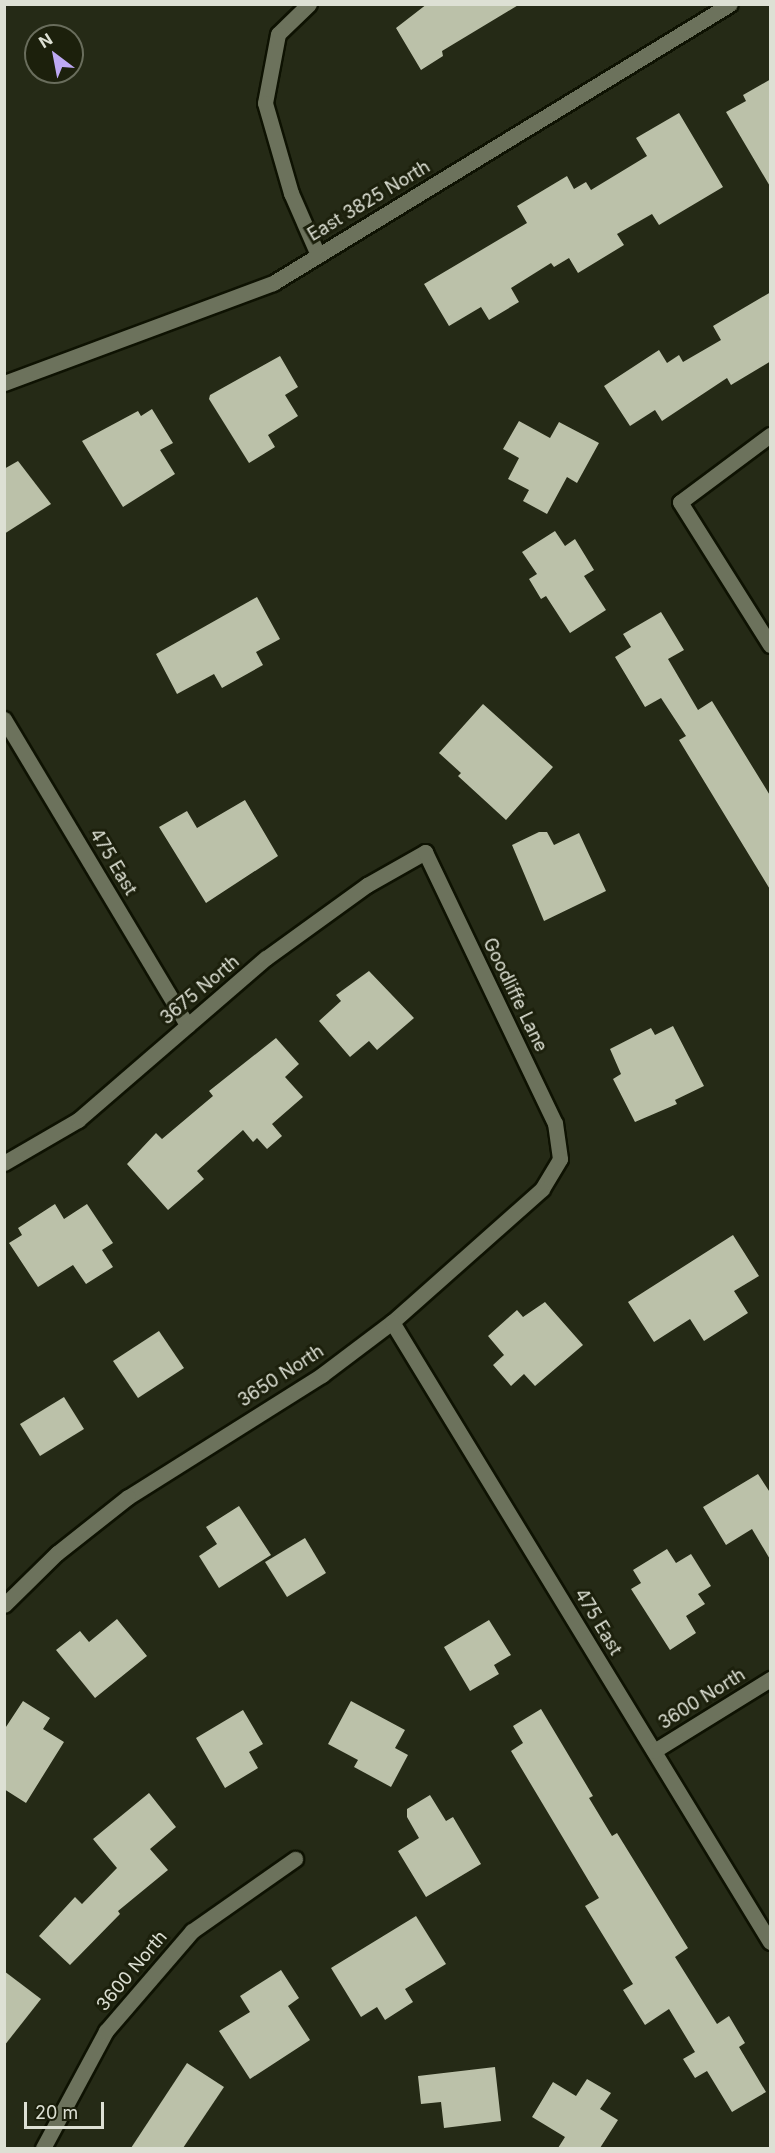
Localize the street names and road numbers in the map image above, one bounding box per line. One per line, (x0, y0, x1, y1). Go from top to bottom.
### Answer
street label: East 3825 North (304, 156, 434, 246)
street label: 475 East (85, 825, 141, 899)
street label: Goodliffe Lane (478, 935, 552, 1055)
street label: 3675 North (156, 951, 244, 1029)
street label: 3650 North (234, 1340, 328, 1412)
street label: 475 East (570, 1585, 626, 1659)
street label: 3600 North (655, 1664, 749, 1734)
street label: 3600 North (92, 1927, 172, 2015)

